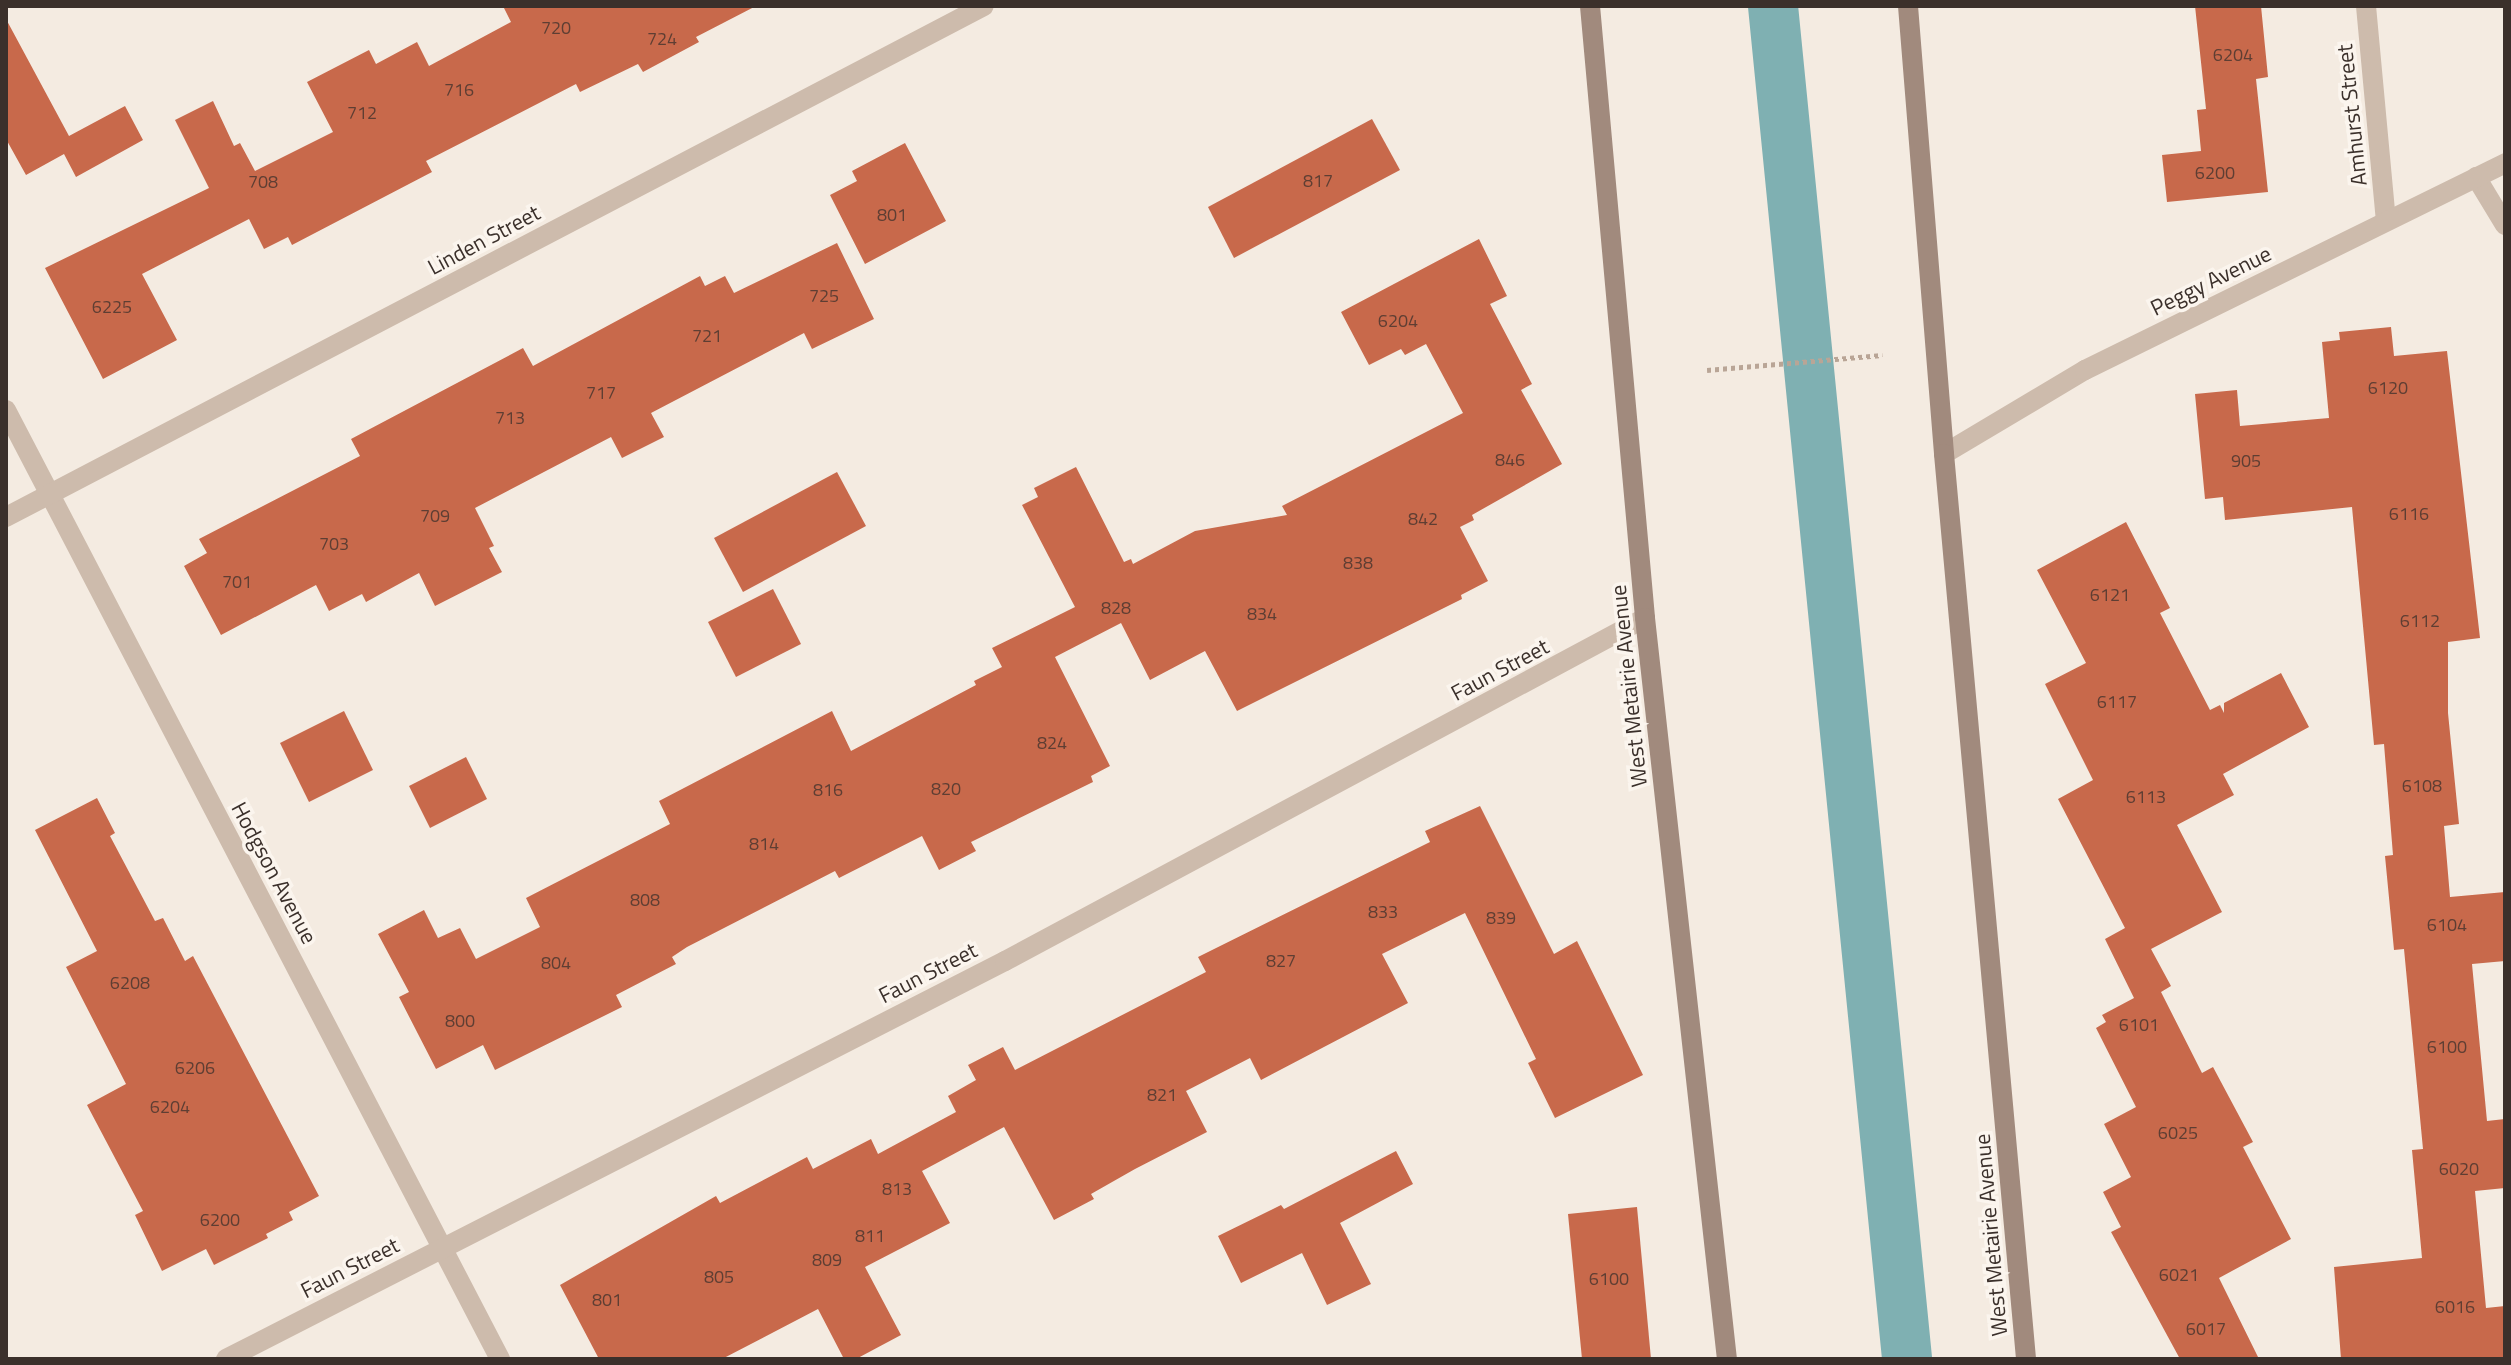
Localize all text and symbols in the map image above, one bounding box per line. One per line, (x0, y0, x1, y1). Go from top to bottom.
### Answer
house number: 720 (541, 17, 571, 39)
house number: 724 (647, 28, 677, 50)
street label: Amhurst Street (2331, 43, 2373, 187)
house number: 6204 (2213, 44, 2253, 66)
house number: 716 (444, 79, 474, 101)
house number: 712 (347, 102, 377, 124)
house number: 6200 (2195, 162, 2235, 184)
house number: 817 (1303, 170, 1333, 192)
house number: 708 (248, 171, 278, 193)
street label: Linden Street (423, 199, 545, 281)
house number: 801 (877, 204, 907, 226)
street label: Peggy Avenue (2146, 240, 2276, 322)
house number: 725 (809, 285, 839, 307)
house number: 6225 (92, 296, 132, 318)
house number: 6204 (1378, 310, 1418, 332)
house number: 721 (692, 325, 722, 347)
house number: 6120 (2368, 377, 2408, 399)
house number: 717 (586, 382, 616, 404)
house number: 713 (495, 407, 525, 429)
house number: 846 (1495, 449, 1525, 471)
house number: 905 (2231, 450, 2261, 472)
house number: 6116 (2389, 503, 2429, 525)
house number: 709 (420, 505, 450, 527)
house number: 842 (1408, 508, 1438, 530)
house number: 703 (319, 533, 349, 555)
house number: 838 (1343, 552, 1373, 574)
house number: 701 (222, 571, 252, 593)
street label: West Metairie Avenue (1605, 584, 1653, 788)
house number: 6121 (2090, 584, 2130, 606)
house number: 828 (1101, 597, 1131, 619)
house number: 834 (1247, 603, 1277, 625)
house number: 6112 (2400, 610, 2440, 632)
street label: Faun Street (1447, 633, 1553, 707)
house number: 6117 (2097, 691, 2137, 713)
house number: 824 (1037, 732, 1067, 754)
house number: 6108 (2402, 775, 2442, 797)
house number: 820 (931, 778, 961, 800)
house number: 816 (813, 779, 843, 801)
house number: 6113 (2126, 786, 2166, 808)
street label: Hodgson Avenue (226, 798, 322, 948)
house number: 814 (749, 833, 779, 855)
house number: 808 (630, 889, 660, 911)
house number: 833 (1368, 901, 1398, 923)
house number: 839 (1486, 907, 1516, 929)
house number: 6104 (2427, 914, 2467, 936)
street label: Faun Street (874, 937, 982, 1009)
house number: 827 (1266, 950, 1296, 972)
house number: 804 (541, 952, 571, 974)
house number: 6208 (110, 972, 150, 994)
house number: 800 (445, 1010, 475, 1032)
house number: 6101 (2119, 1014, 2159, 1036)
house number: 6100 (2427, 1036, 2467, 1058)
house number: 6206 (175, 1057, 215, 1079)
house number: 821 (1147, 1084, 1177, 1106)
house number: 6204 (150, 1096, 190, 1118)
house number: 6025 (2158, 1122, 2198, 1144)
street label: West Metairie Avenue (1969, 1133, 2013, 1337)
house number: 6020 (2439, 1158, 2479, 1180)
house number: 813 (882, 1178, 912, 1200)
house number: 6200 (200, 1209, 240, 1231)
house number: 811 (855, 1225, 885, 1247)
street label: Faun Street (296, 1232, 404, 1304)
house number: 809 (812, 1249, 842, 1271)
house number: 6021 (2159, 1264, 2199, 1286)
house number: 805 (704, 1266, 734, 1288)
house number: 6100 (1589, 1268, 1629, 1290)
house number: 801 (592, 1289, 622, 1311)
house number: 6016 (2435, 1296, 2475, 1318)
house number: 6017 (2186, 1318, 2226, 1340)

